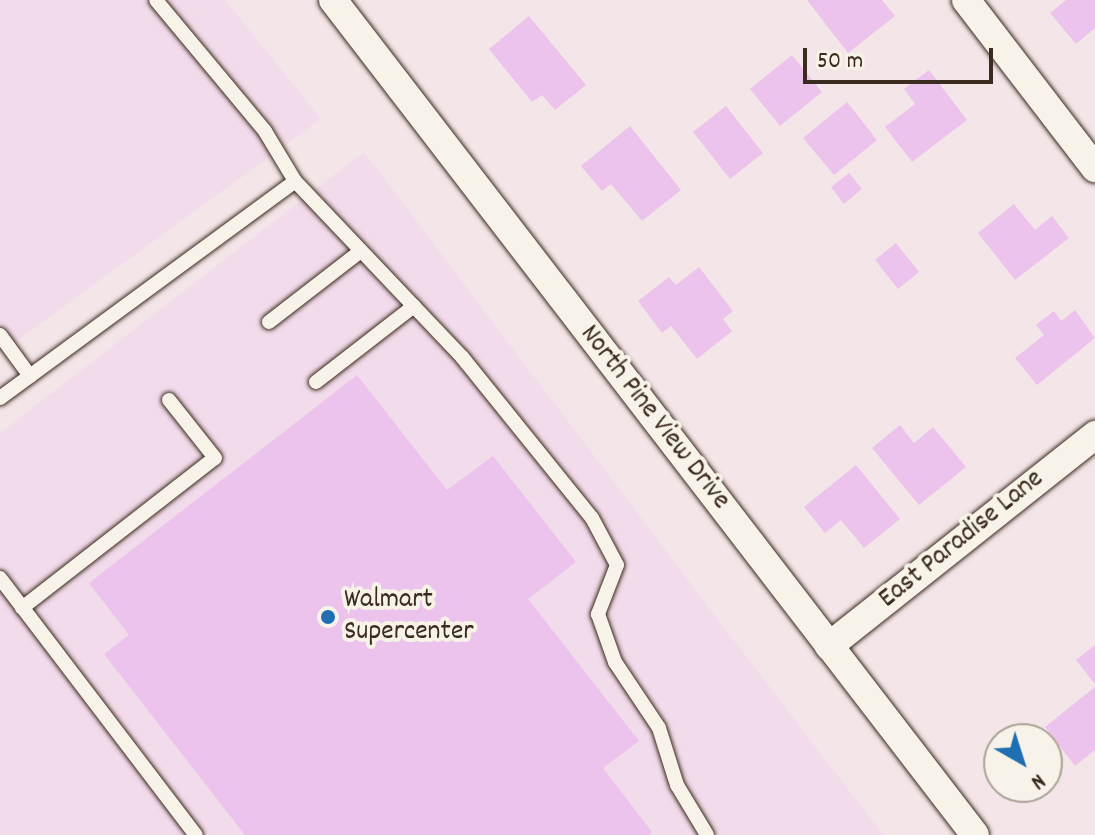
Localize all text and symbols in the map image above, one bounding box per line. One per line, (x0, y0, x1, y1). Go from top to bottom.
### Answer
scale bar (807, 32, 997, 82)
text: 50 m (817, 45, 863, 79)
street label: North Pine View Drive (571, 319, 737, 517)
street label: East Paradise Lane (873, 463, 1051, 617)
place label: Walmart Supercenter (344, 584, 474, 650)
marker: Walmart Supercenter (319, 608, 337, 626)
north arrow (983, 723, 1063, 803)
text: N (1023, 765, 1051, 796)

